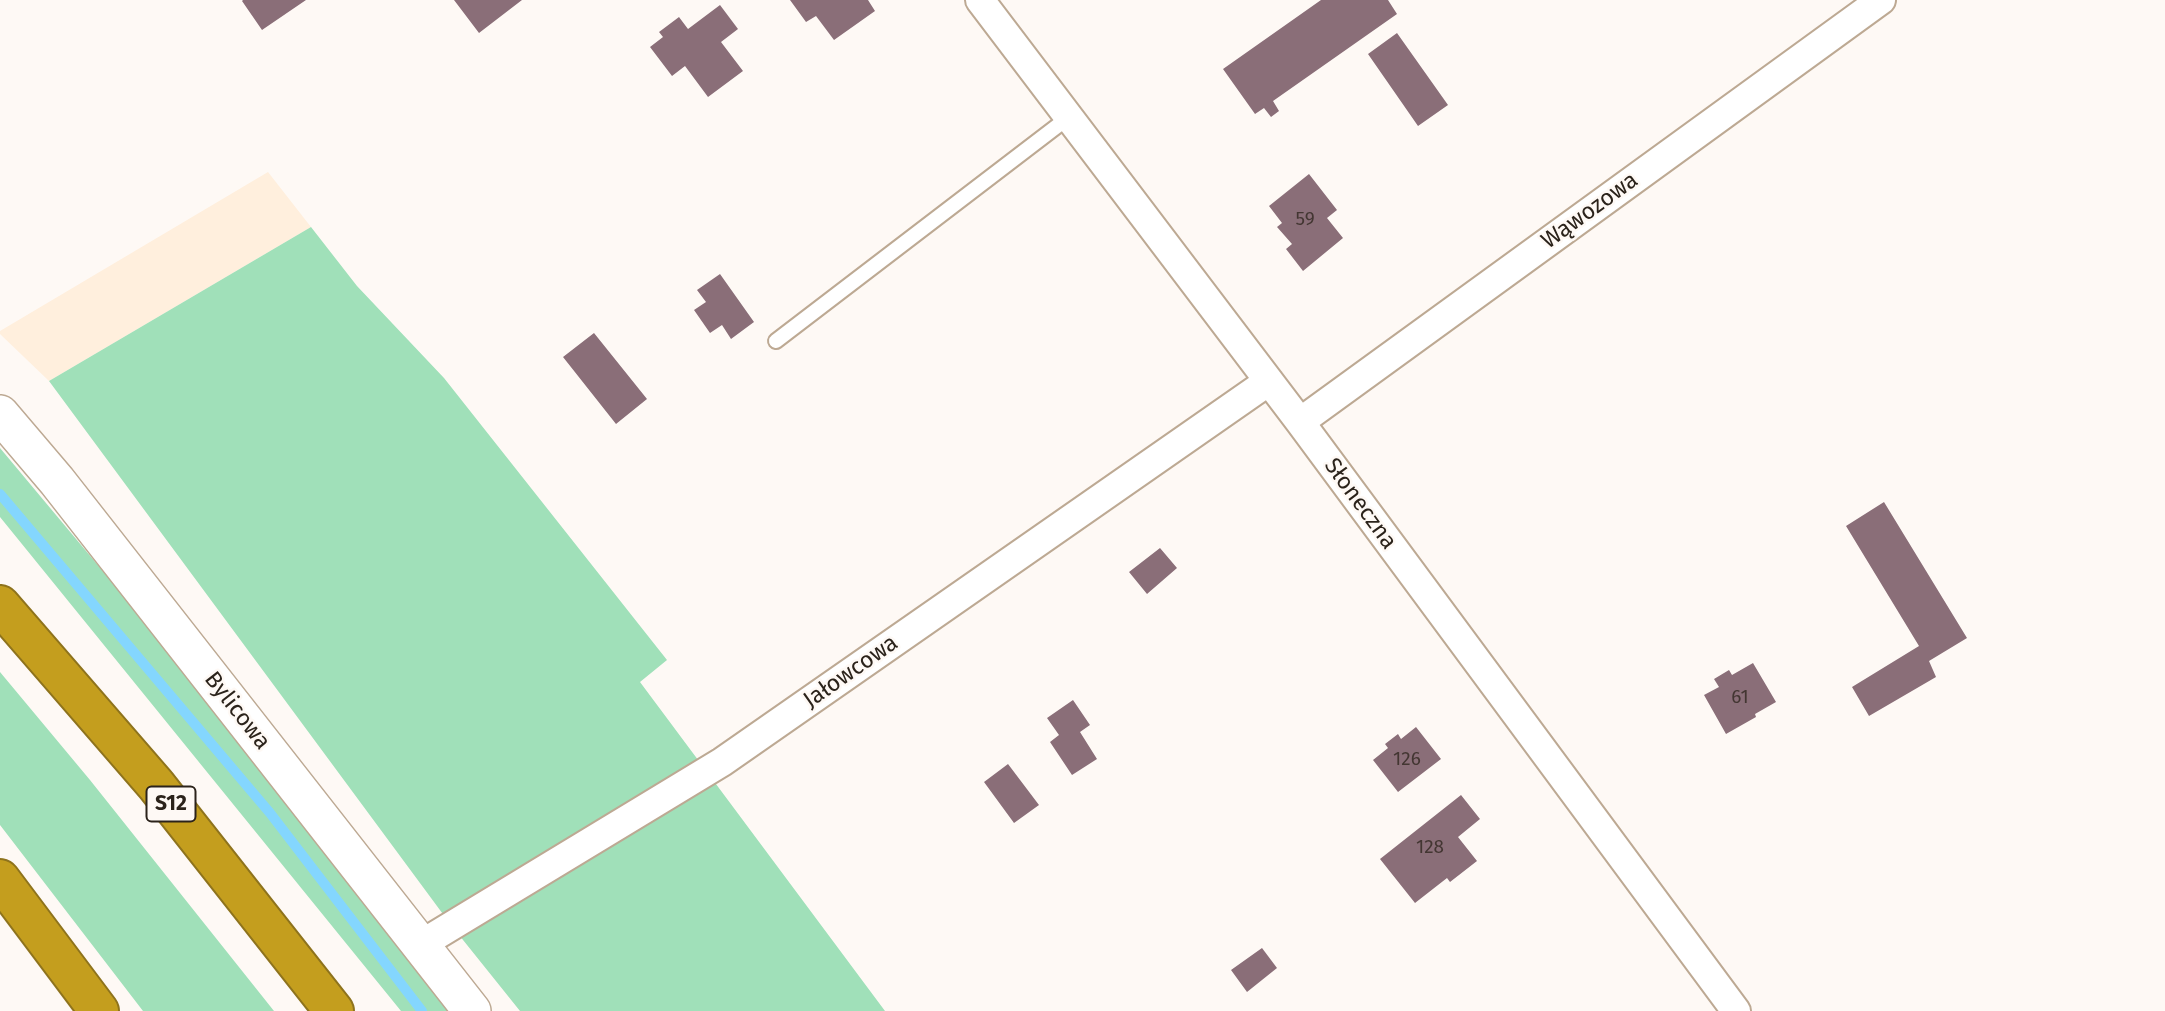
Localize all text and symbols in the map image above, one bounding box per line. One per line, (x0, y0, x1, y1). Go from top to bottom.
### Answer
street label: Wąwozowa (1536, 167, 1644, 255)
house number: 59 (1295, 209, 1315, 231)
street label: Słoneczna (1318, 453, 1402, 555)
street label: Jałowcowa (799, 629, 903, 715)
street label: Bylicowa (198, 667, 276, 755)
house number: 61 (1731, 687, 1749, 709)
house number: 126 (1393, 749, 1421, 771)
road number: S12 (146, 786, 196, 822)
house number: 128 (1416, 837, 1444, 859)

